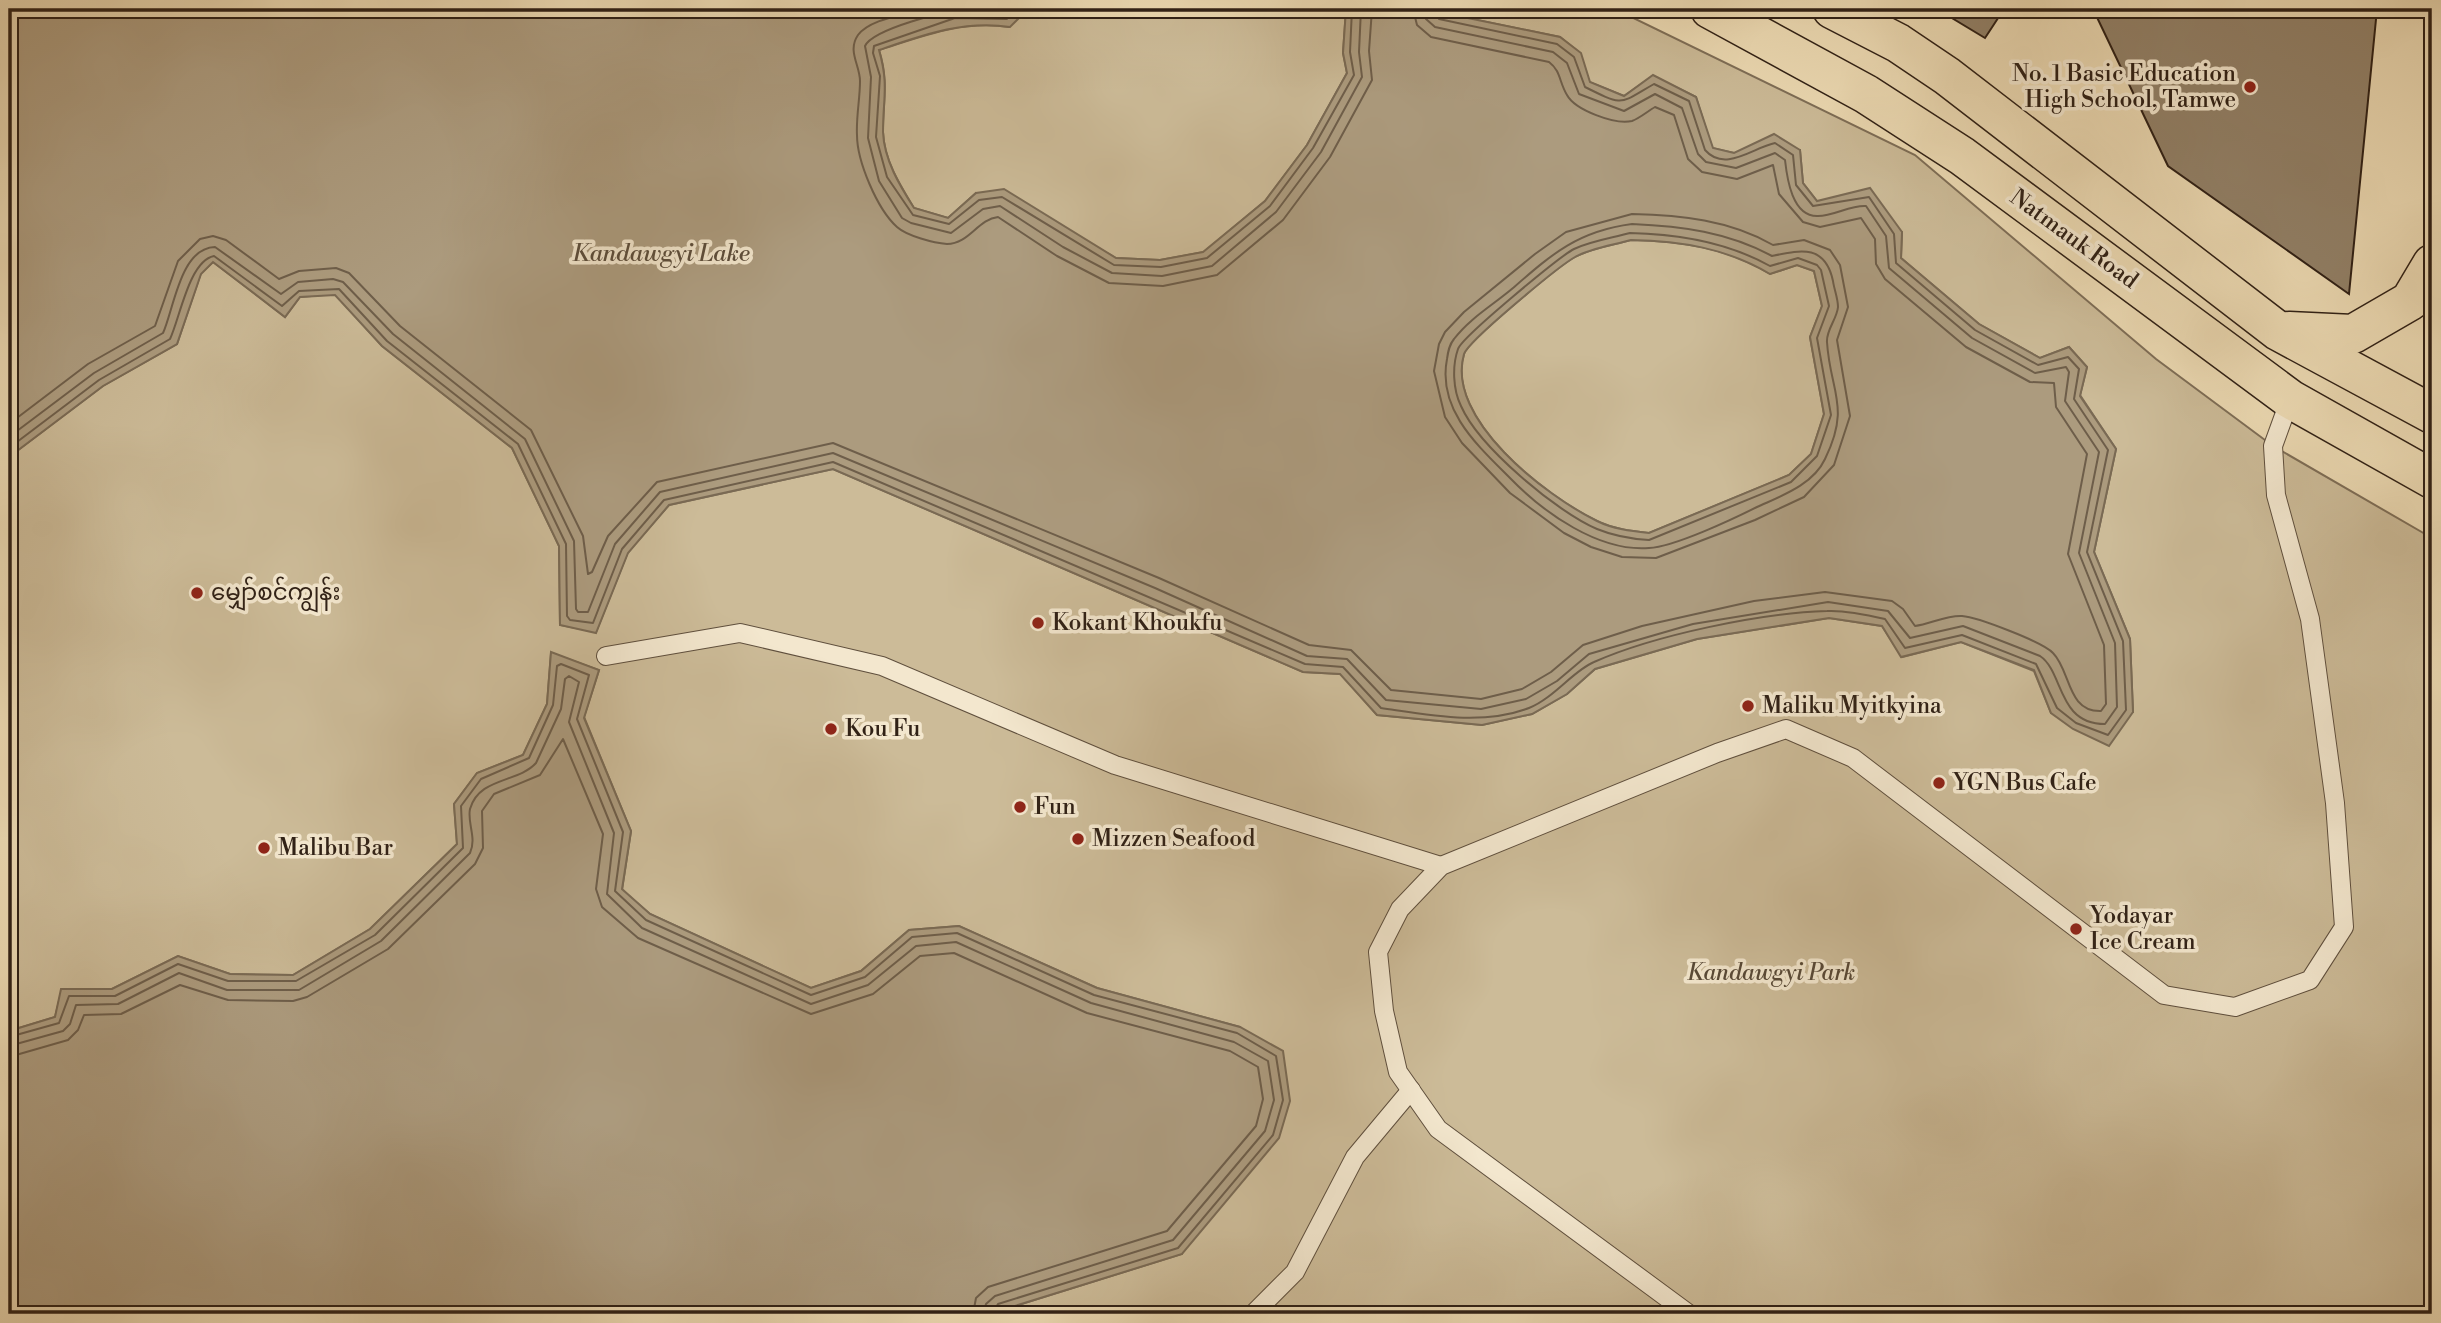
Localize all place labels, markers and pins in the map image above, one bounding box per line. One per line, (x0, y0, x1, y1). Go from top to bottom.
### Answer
place label: No. 1 Basic Education High School, Tamwe (2012, 60, 2236, 114)
marker: No. 1 Basic Education High School, Tamwe (2242, 79, 2258, 95)
place label: မျှော်စင်ကျွန်း (211, 576, 340, 613)
marker: မျှော်စင်ကျွန်း (189, 585, 205, 601)
place label: Kokant Khoukfu (1052, 609, 1222, 637)
marker: Kokant Khoukfu (1030, 615, 1046, 631)
place label: Maliku Myitkyina (1762, 692, 1942, 720)
marker: Maliku Myitkyina (1740, 698, 1756, 714)
place label: Kou Fu (845, 715, 920, 743)
marker: Kou Fu (823, 721, 839, 737)
place label: YGN Bus Cafe (1952, 769, 2097, 797)
marker: YGN Bus Cafe (1931, 775, 1947, 791)
place label: Fun (1034, 793, 1076, 821)
marker: Fun (1012, 799, 1028, 815)
place label: Mizzen Seafood (1092, 825, 1255, 853)
marker: Mizzen Seafood (1070, 831, 1086, 847)
place label: Malibu Bar (278, 834, 393, 862)
marker: Malibu Bar (256, 840, 272, 856)
place label: Yodayar Ice Cream (2089, 902, 2196, 956)
marker: Yodayar Ice Cream (2068, 921, 2084, 937)

